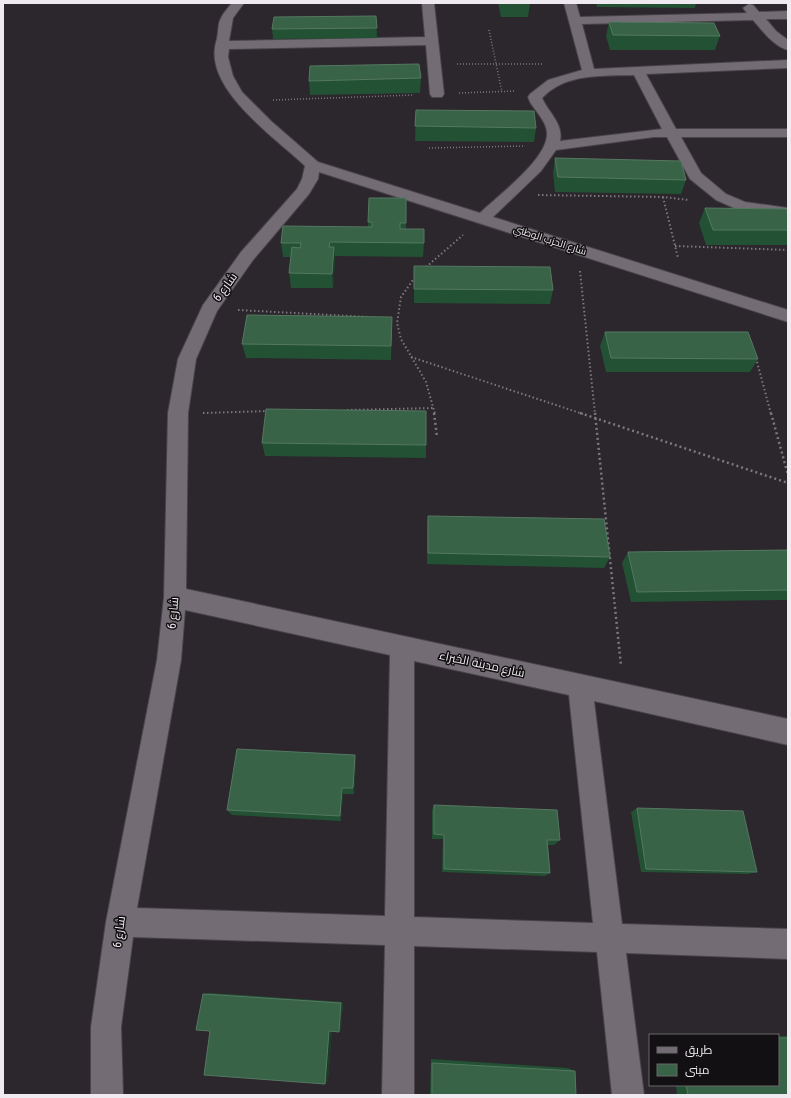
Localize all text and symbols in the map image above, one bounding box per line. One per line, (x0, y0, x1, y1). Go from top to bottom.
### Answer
street label: شارع الحزب الوطني (511, 223, 588, 259)
street label: شارع 6 (210, 270, 241, 305)
street label: شارع 6 (165, 596, 182, 630)
street label: شارع مدينة الخبراء (438, 648, 526, 681)
street label: شارع 6 (110, 915, 129, 949)
legend (649, 1034, 779, 1086)
text: طريق (685, 1043, 713, 1057)
text: مبنى (685, 1063, 710, 1077)

